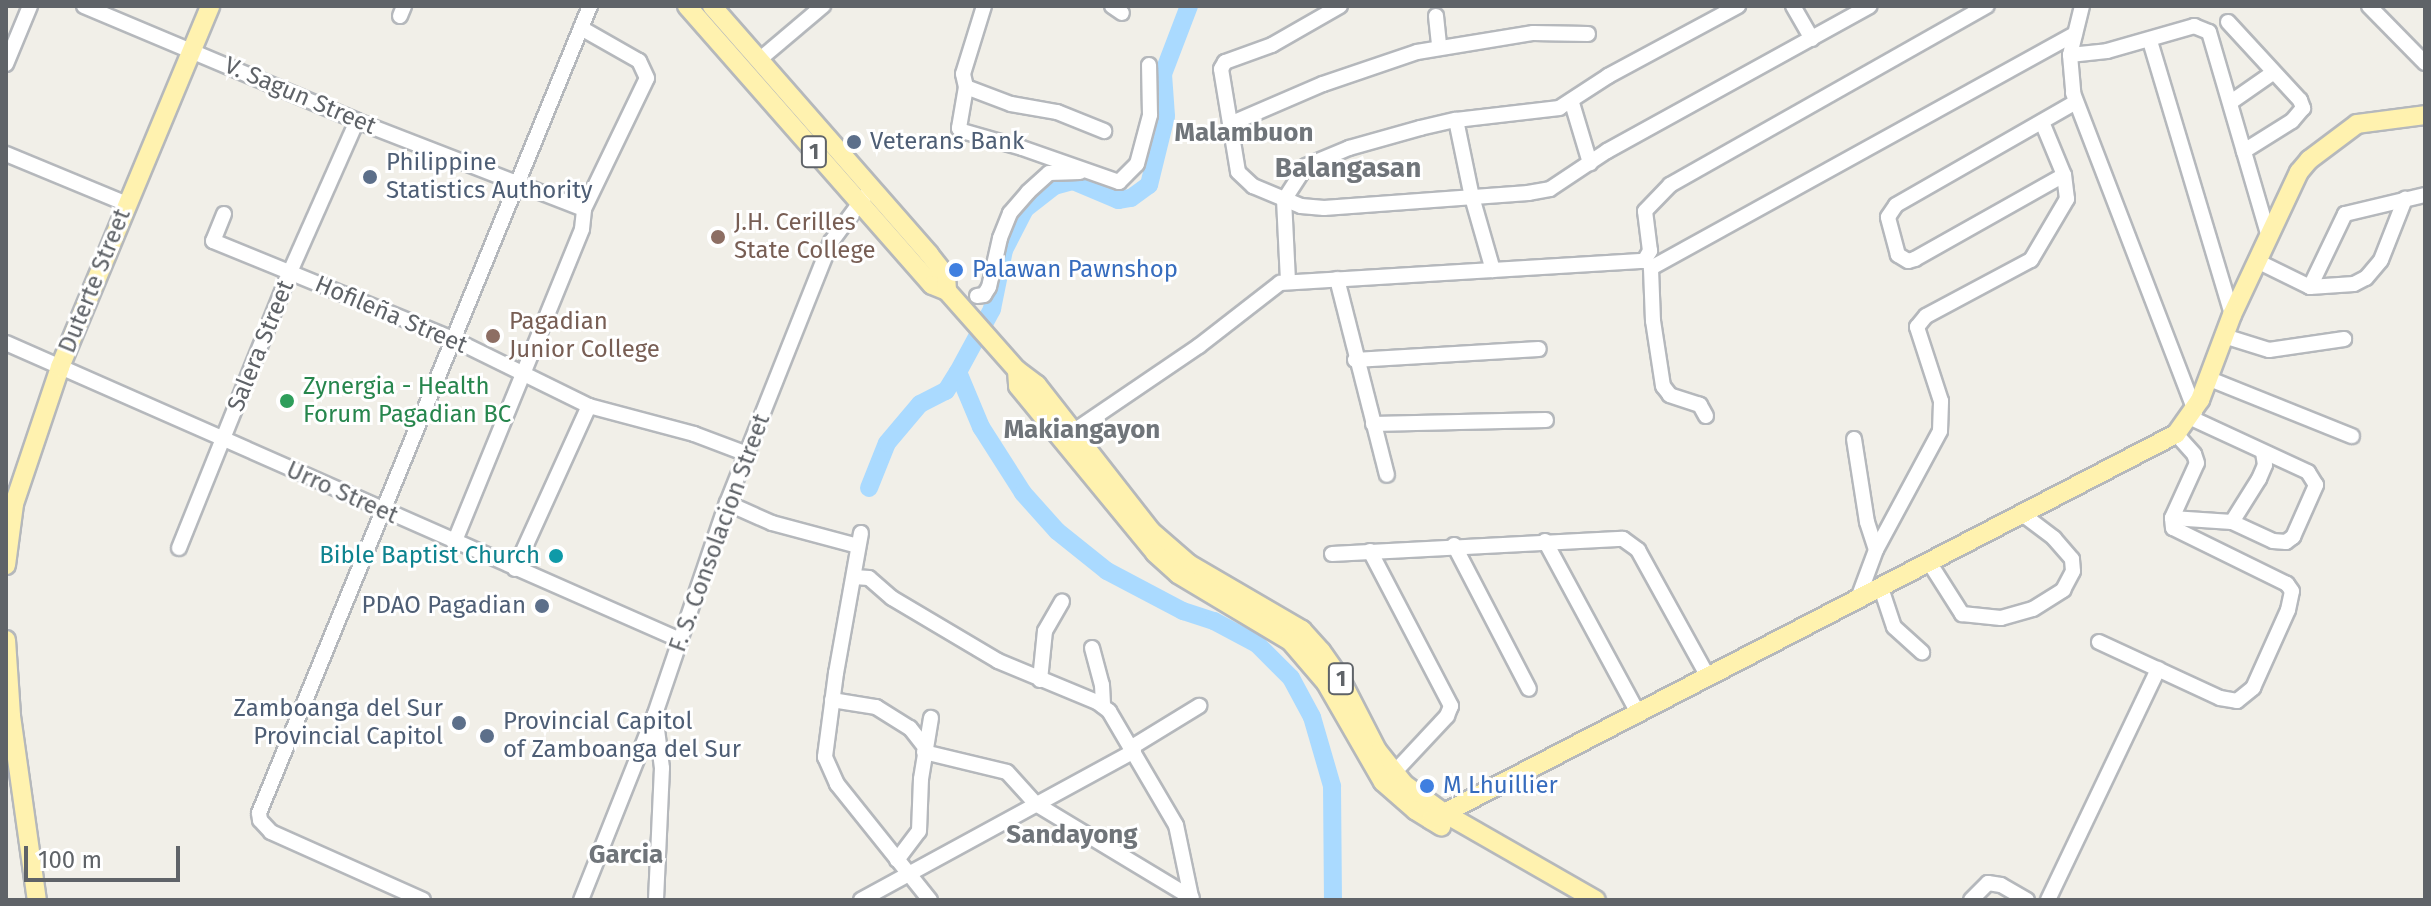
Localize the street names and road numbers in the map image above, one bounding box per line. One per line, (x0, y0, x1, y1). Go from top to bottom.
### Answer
street label: V. Sagun Street (220, 51, 380, 141)
road number: 1 (800, 134, 828, 170)
street label: Duterte Street (53, 205, 137, 357)
street label: Hofileña Street (310, 270, 472, 360)
street label: Salera Street (222, 276, 300, 416)
street label: F. S. Consolacion Street (664, 410, 776, 656)
street label: Urro Street (282, 456, 402, 530)
road number: 1 (1327, 661, 1355, 697)

